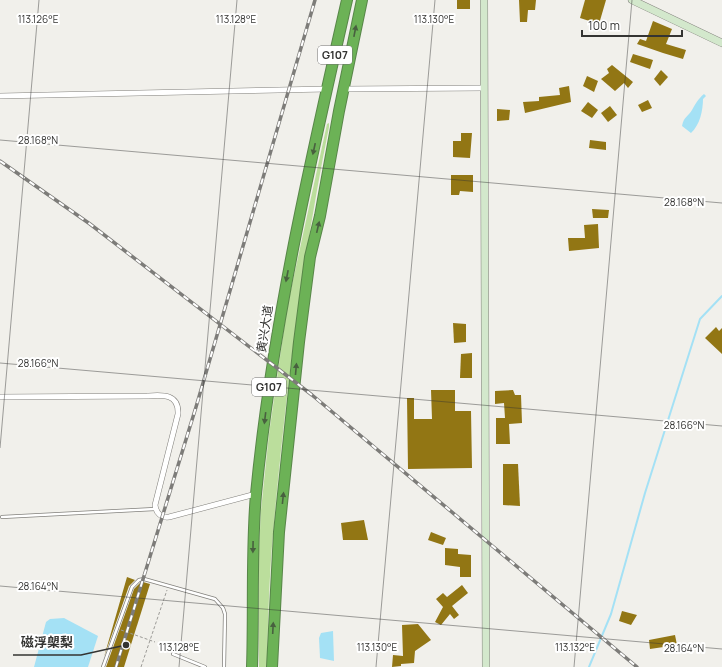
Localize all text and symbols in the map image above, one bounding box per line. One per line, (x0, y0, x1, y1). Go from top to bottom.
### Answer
text: 113.126°E (18, 12, 59, 26)
text: 113.128°E (216, 12, 256, 26)
text: 113.130°E (414, 12, 454, 26)
scale bar (582, 12, 682, 38)
text: 100 m (588, 17, 620, 34)
one-way arrow (353, 25, 359, 38)
road number: G107 (318, 46, 352, 64)
text: 28.168°N (18, 133, 58, 147)
one-way arrow (310, 142, 316, 155)
text: 28.168°N (664, 195, 704, 209)
one-way arrow (315, 221, 321, 233)
one-way arrow (284, 270, 290, 282)
street label: 黄兴大道 (252, 304, 277, 354)
text: 28.166°N (18, 356, 58, 370)
one-way arrow (293, 363, 300, 375)
road number: G107 (252, 378, 286, 396)
one-way arrow (262, 412, 269, 424)
text: 28.166°N (664, 418, 704, 432)
one-way arrow (280, 492, 286, 504)
one-way arrow (250, 541, 256, 554)
text: 28.164°N (18, 579, 58, 593)
one-way arrow (270, 622, 277, 634)
callout: 磁浮㮾梨 (13, 630, 81, 655)
text: 磁浮㮾梨 (21, 633, 73, 651)
text: 113.128°E (159, 640, 199, 654)
text: 113.130°E (357, 640, 397, 654)
text: 113.132°E (555, 640, 595, 654)
text: 28.164°N (664, 641, 704, 655)

